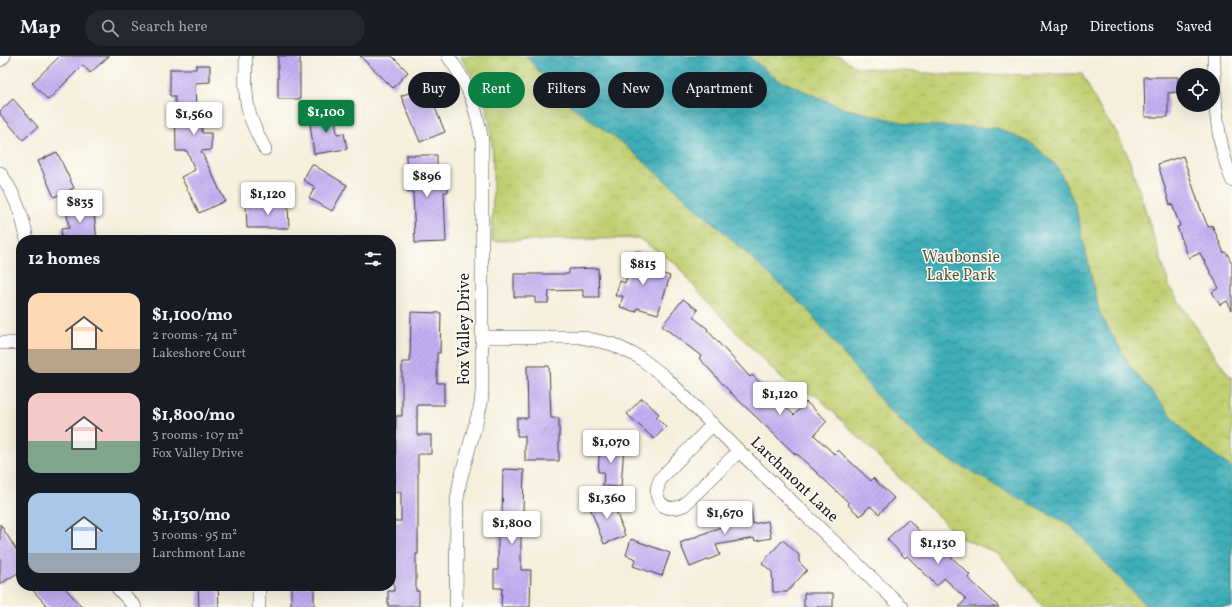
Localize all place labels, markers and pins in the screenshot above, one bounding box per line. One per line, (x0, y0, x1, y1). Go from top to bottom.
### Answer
pin: $1,100 (293, 100, 359, 134)
pin: $1,560 (161, 102, 227, 136)
pin: $896 (403, 164, 451, 198)
pin: $1,120 (235, 182, 301, 216)
pin: $835 (56, 190, 104, 224)
pin: $815 (619, 252, 667, 286)
pin: $1,120 (747, 382, 813, 416)
pin: $1,070 (578, 430, 644, 464)
pin: $1,360 (574, 486, 640, 520)
pin: $1,670 (692, 501, 758, 535)
pin: $1,800 (479, 511, 545, 545)
pin: $1,130 (905, 531, 971, 565)

